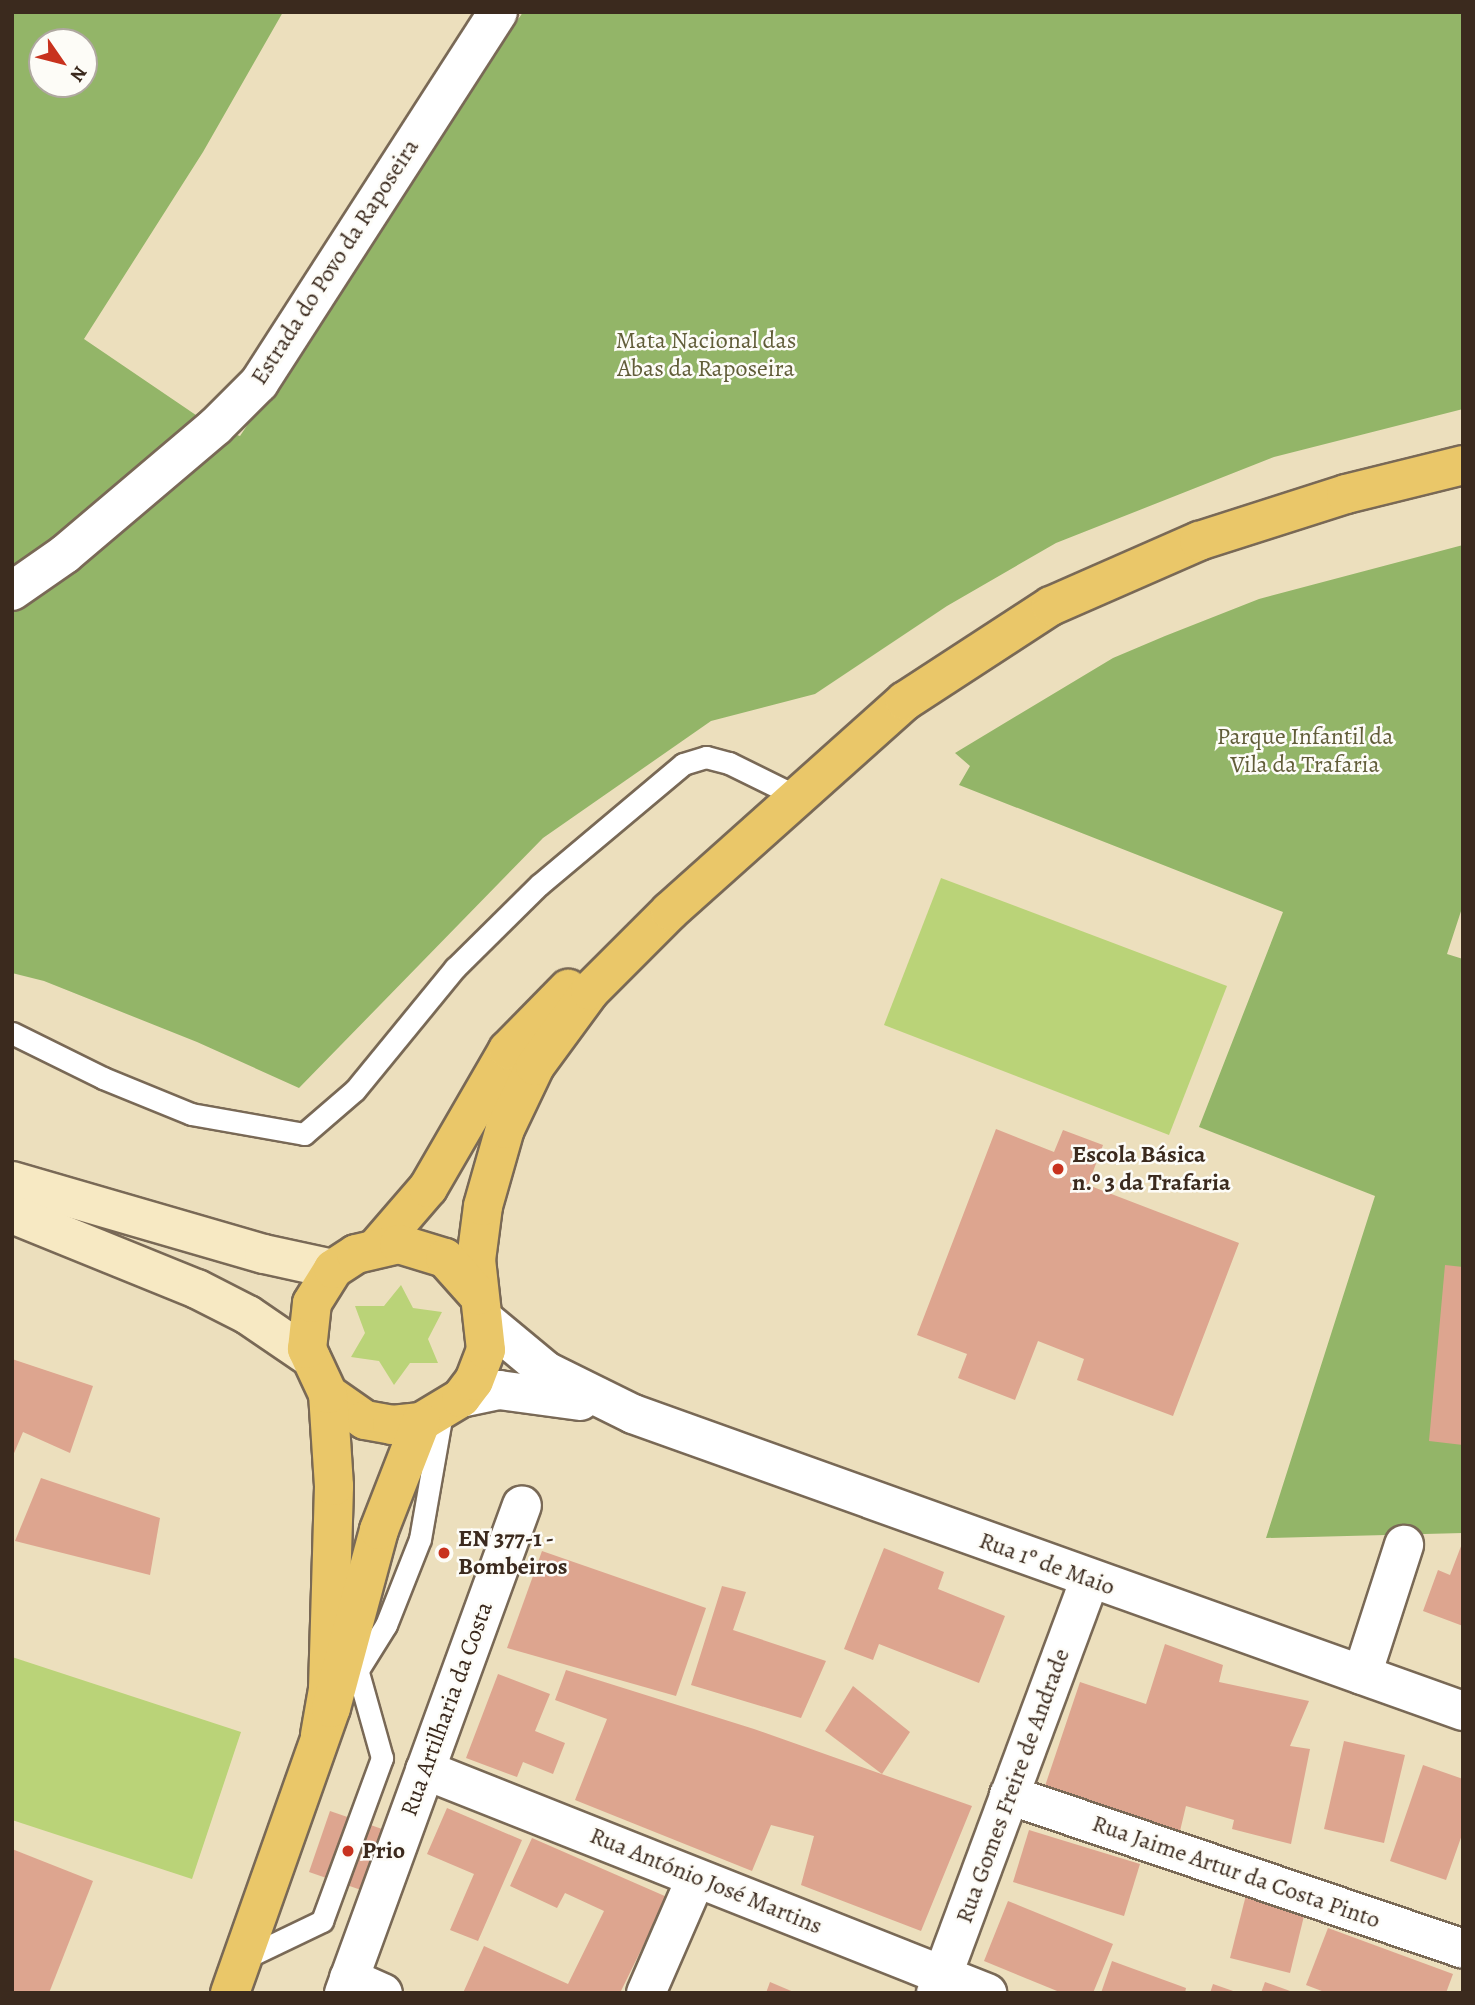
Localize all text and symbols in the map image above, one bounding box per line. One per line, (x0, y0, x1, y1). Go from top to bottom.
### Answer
north arrow (28, 28, 98, 98)
text: N (64, 61, 93, 87)
street label: Estrada do Povo da Raposeira (245, 134, 425, 390)
park label: Mata Nacional das Abas da Raposeira (616, 327, 796, 383)
park label: Parque Infantil da Vila da Trafaria (1217, 723, 1393, 779)
place label: Escola Básica n.º 3 da Trafaria (1072, 1141, 1231, 1197)
marker: Escola Básica n.º 3 da Trafaria (1050, 1161, 1066, 1177)
place label: EN 377-1 - Bombeiros (458, 1525, 568, 1581)
street label: Rua 1º de Maio (975, 1526, 1119, 1602)
marker: EN 377-1 - Bombeiros (436, 1545, 452, 1561)
street label: Rua Artilharia da Costa (395, 1598, 499, 1820)
street label: Rua Gomes Freire de Andrade (950, 1645, 1076, 1927)
street label: Rua Jaime Artur da Costa Pinto (1088, 1809, 1384, 1935)
street label: Rua António José Martins (586, 1821, 826, 1941)
place label: Prio (362, 1837, 405, 1865)
marker: Prio (340, 1843, 356, 1859)

